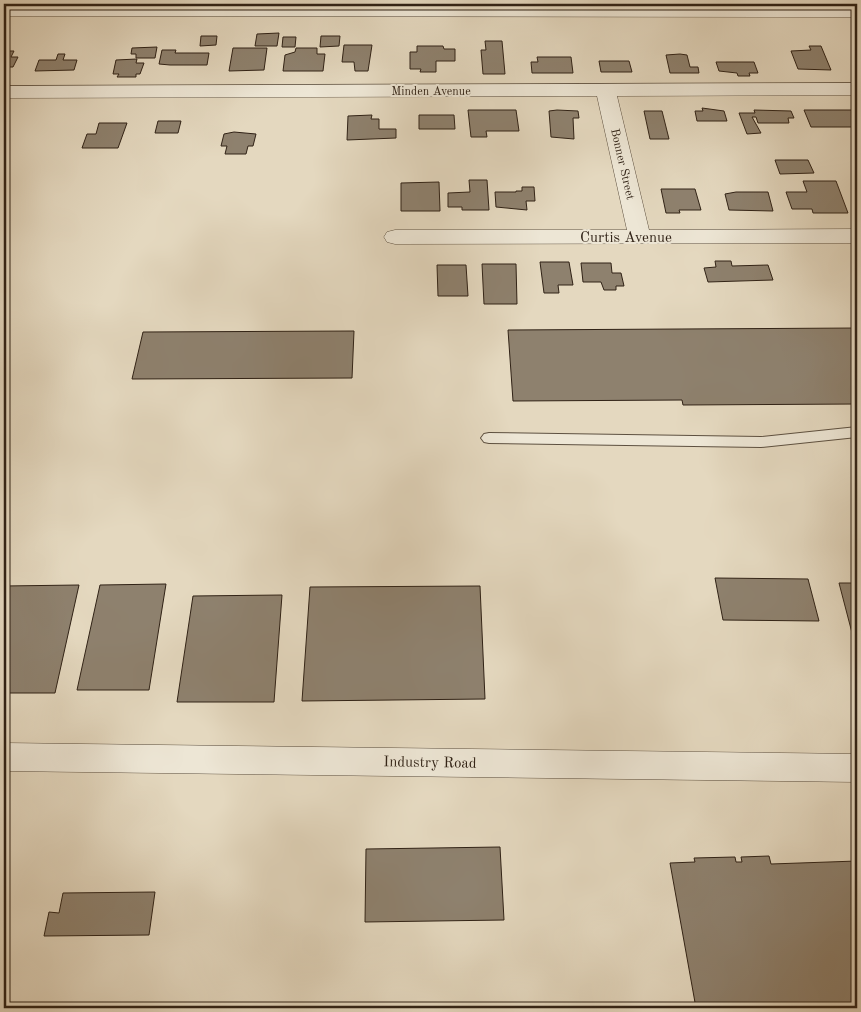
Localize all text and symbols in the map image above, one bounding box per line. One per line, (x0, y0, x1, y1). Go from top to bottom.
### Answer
street label: Minden Avenue (391, 86, 471, 98)
street label: Bonner Street (608, 127, 636, 201)
street label: Curtis Avenue (580, 231, 672, 246)
street label: Industry Road (383, 755, 477, 772)

